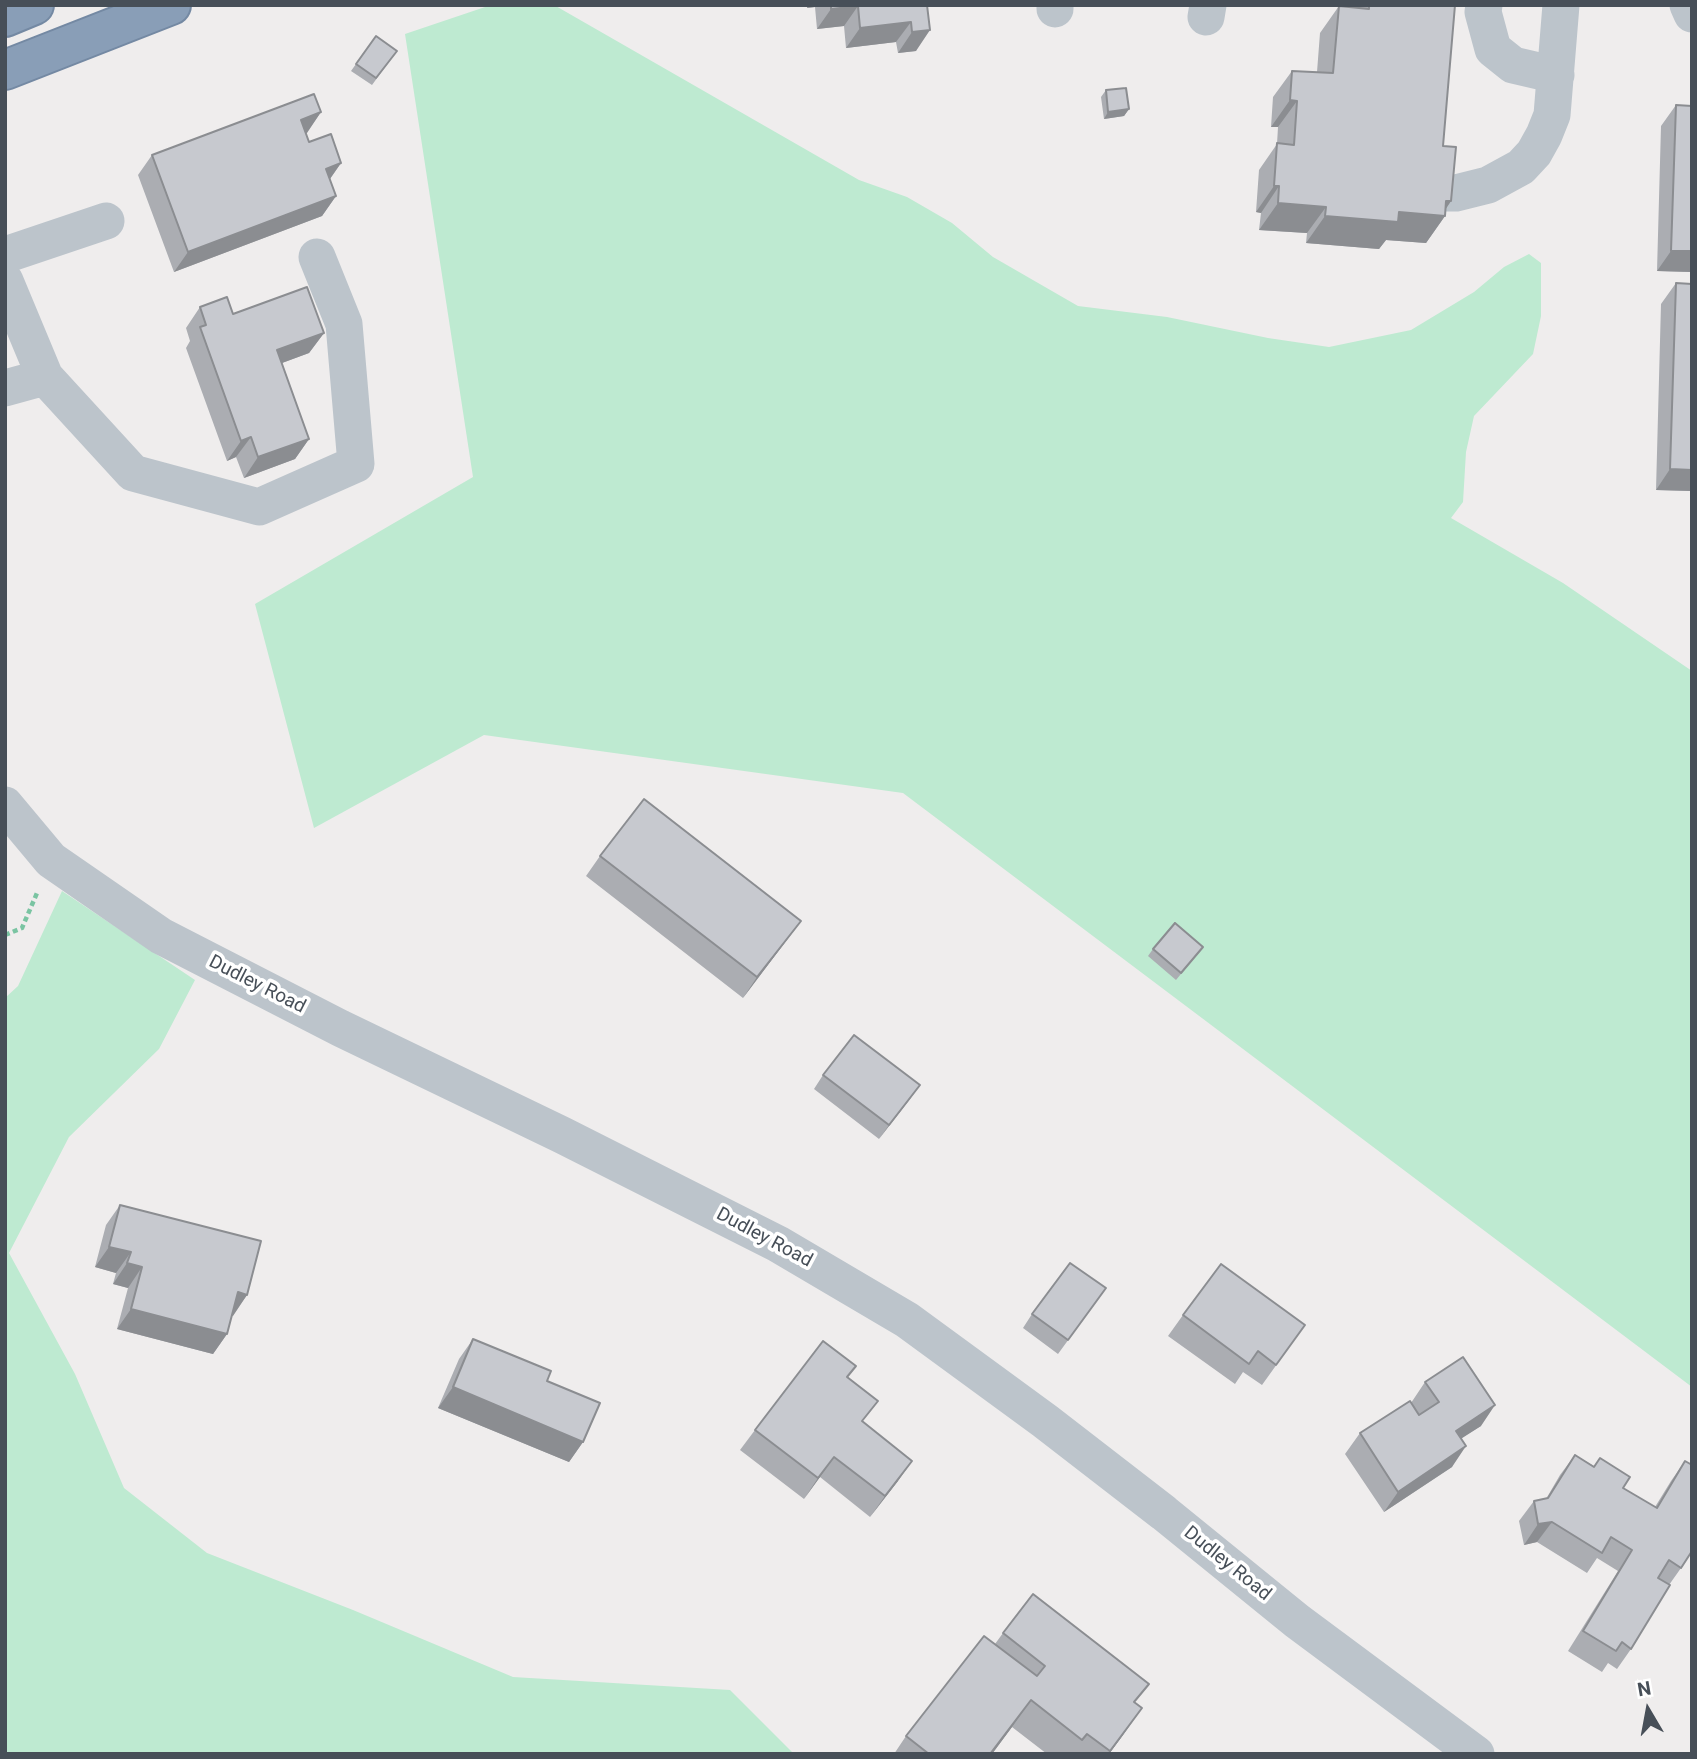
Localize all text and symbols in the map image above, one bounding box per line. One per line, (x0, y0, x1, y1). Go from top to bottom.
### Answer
street label: Dudley Road (205, 951, 309, 1019)
street label: Dudley Road (712, 1203, 816, 1273)
street label: Dudley Road (1179, 1522, 1275, 1606)
north arrow (1613, 1675, 1683, 1745)
text: N (1636, 1676, 1653, 1701)

